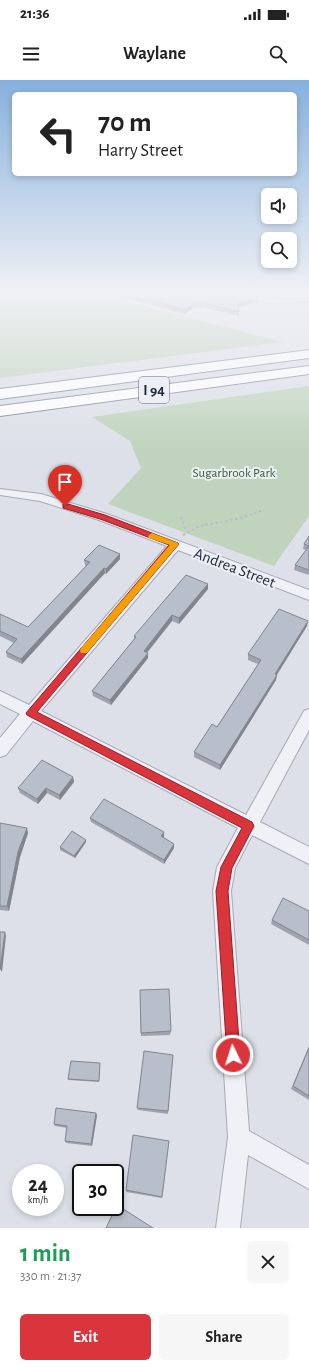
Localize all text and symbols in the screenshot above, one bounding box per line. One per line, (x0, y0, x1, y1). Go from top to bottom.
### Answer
text: 21:36 (20, 6, 50, 21)
icon: menu (20, 43, 42, 65)
icon: search (267, 43, 289, 65)
text: Waylane (123, 45, 186, 63)
icon: left (32, 108, 84, 160)
text: 70 m (98, 109, 152, 137)
text: Harry Street (98, 142, 183, 160)
map controls (261, 188, 297, 268)
button: sound (261, 188, 297, 224)
button: search (261, 232, 297, 268)
road number: I 94 (139, 377, 169, 403)
pin (48, 465, 82, 506)
park label: Sugarbrook Park (192, 467, 276, 480)
icon: arrive (54, 471, 76, 493)
street label: Andrea Street (192, 545, 278, 591)
position arrow (212, 1034, 254, 1076)
speed limit sign: 30 (72, 1164, 124, 1216)
text: 24 (28, 1175, 48, 1195)
text: km/h (28, 1195, 48, 1205)
button: close (247, 1241, 289, 1283)
text: 1 min (20, 1242, 71, 1266)
text: 330 m · 21:37 (20, 1270, 82, 1283)
button: Exit (20, 1314, 151, 1360)
button: Share (159, 1314, 289, 1360)

